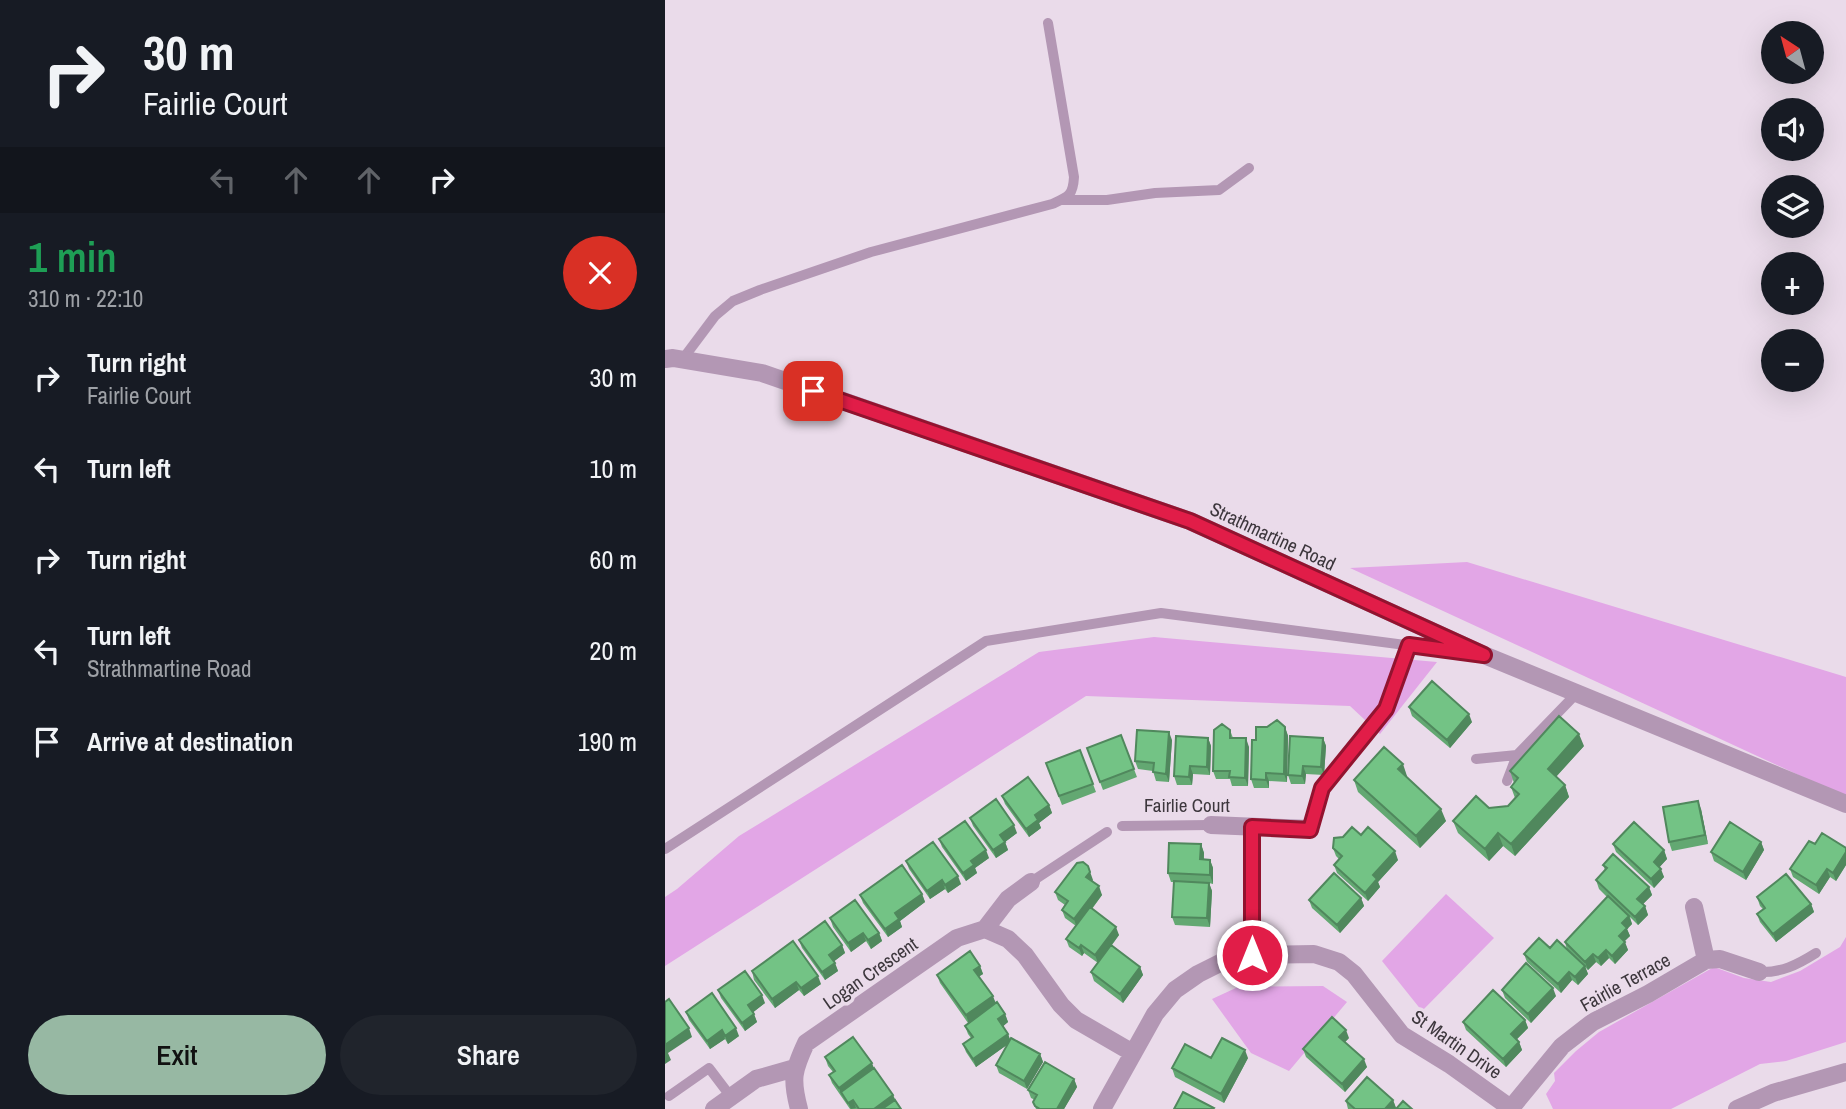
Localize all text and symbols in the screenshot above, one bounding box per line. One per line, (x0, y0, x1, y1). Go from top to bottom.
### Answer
text: 30 m (143, 19, 235, 85)
north arrow (1761, 21, 1823, 84)
map controls (1761, 21, 1824, 392)
icon: right (28, 28, 119, 119)
text: Fairlie Court (143, 82, 288, 125)
button: sound (1761, 98, 1824, 161)
icon: left (204, 161, 242, 199)
icon: ahead (277, 161, 315, 199)
icon: ahead (350, 161, 388, 199)
icon: right (423, 161, 461, 199)
button: layers (1761, 175, 1824, 238)
text: 1 min (28, 229, 117, 285)
button: close (563, 236, 637, 310)
button: + (1761, 252, 1824, 315)
text: 310 m · 22:10 (28, 283, 143, 314)
button: − (1761, 329, 1824, 392)
text: Turn right (87, 345, 186, 380)
icon: right (28, 359, 66, 397)
text: 30 m (590, 360, 637, 395)
pin (783, 361, 843, 421)
icon: arrive (794, 372, 832, 410)
text: Fairlie Court (87, 380, 191, 411)
icon: left (28, 450, 66, 488)
text: Turn left (87, 451, 171, 486)
text: 10 m (590, 451, 637, 486)
street label: Strathmartine Road (1206, 495, 1340, 577)
icon: right (28, 541, 66, 579)
text: Turn right (87, 542, 186, 577)
text: 60 m (590, 542, 637, 577)
text: Turn left (87, 618, 171, 653)
icon: left (28, 632, 66, 670)
text: 20 m (590, 633, 637, 668)
text: Strathmartine Road (87, 653, 252, 684)
icon: arrive (28, 723, 66, 761)
text: Arrive at destination (87, 724, 293, 759)
text: 190 m (578, 724, 637, 759)
street label: Fairlie Court (1144, 792, 1231, 818)
position arrow (1215, 918, 1289, 992)
street label: Logan Crescent (817, 930, 923, 1015)
street label: Fairlie Terrace (1575, 947, 1675, 1017)
street label: St Martin Drive (1407, 1003, 1507, 1085)
button: Exit (28, 1015, 326, 1095)
button: Share (340, 1015, 637, 1095)

